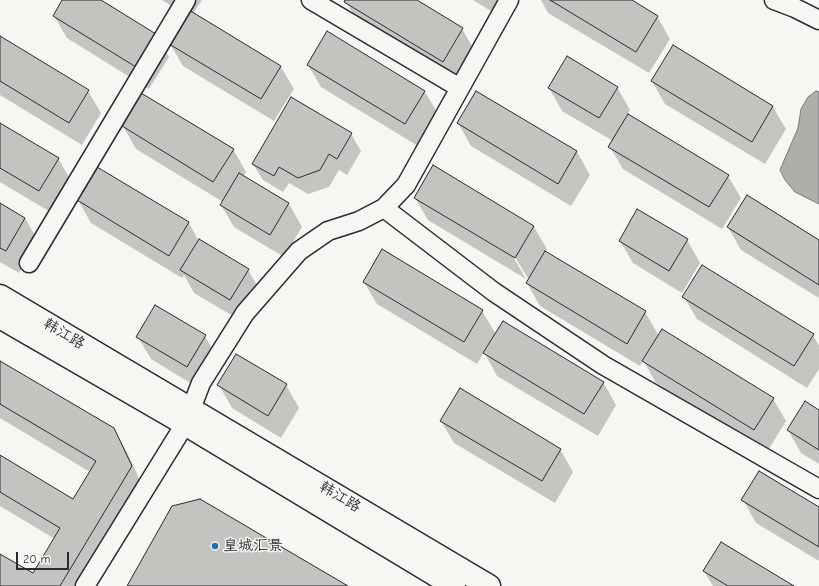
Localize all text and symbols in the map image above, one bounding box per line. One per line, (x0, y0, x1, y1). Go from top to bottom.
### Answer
street label: 韩江路 (40, 315, 88, 353)
street label: 韩江路 (316, 478, 364, 516)
place label: 皇城汇景 (223, 537, 283, 555)
marker: 皇城汇景 (210, 541, 220, 551)
scale bar (18, 544, 71, 570)
text: 20 m (23, 552, 51, 566)

